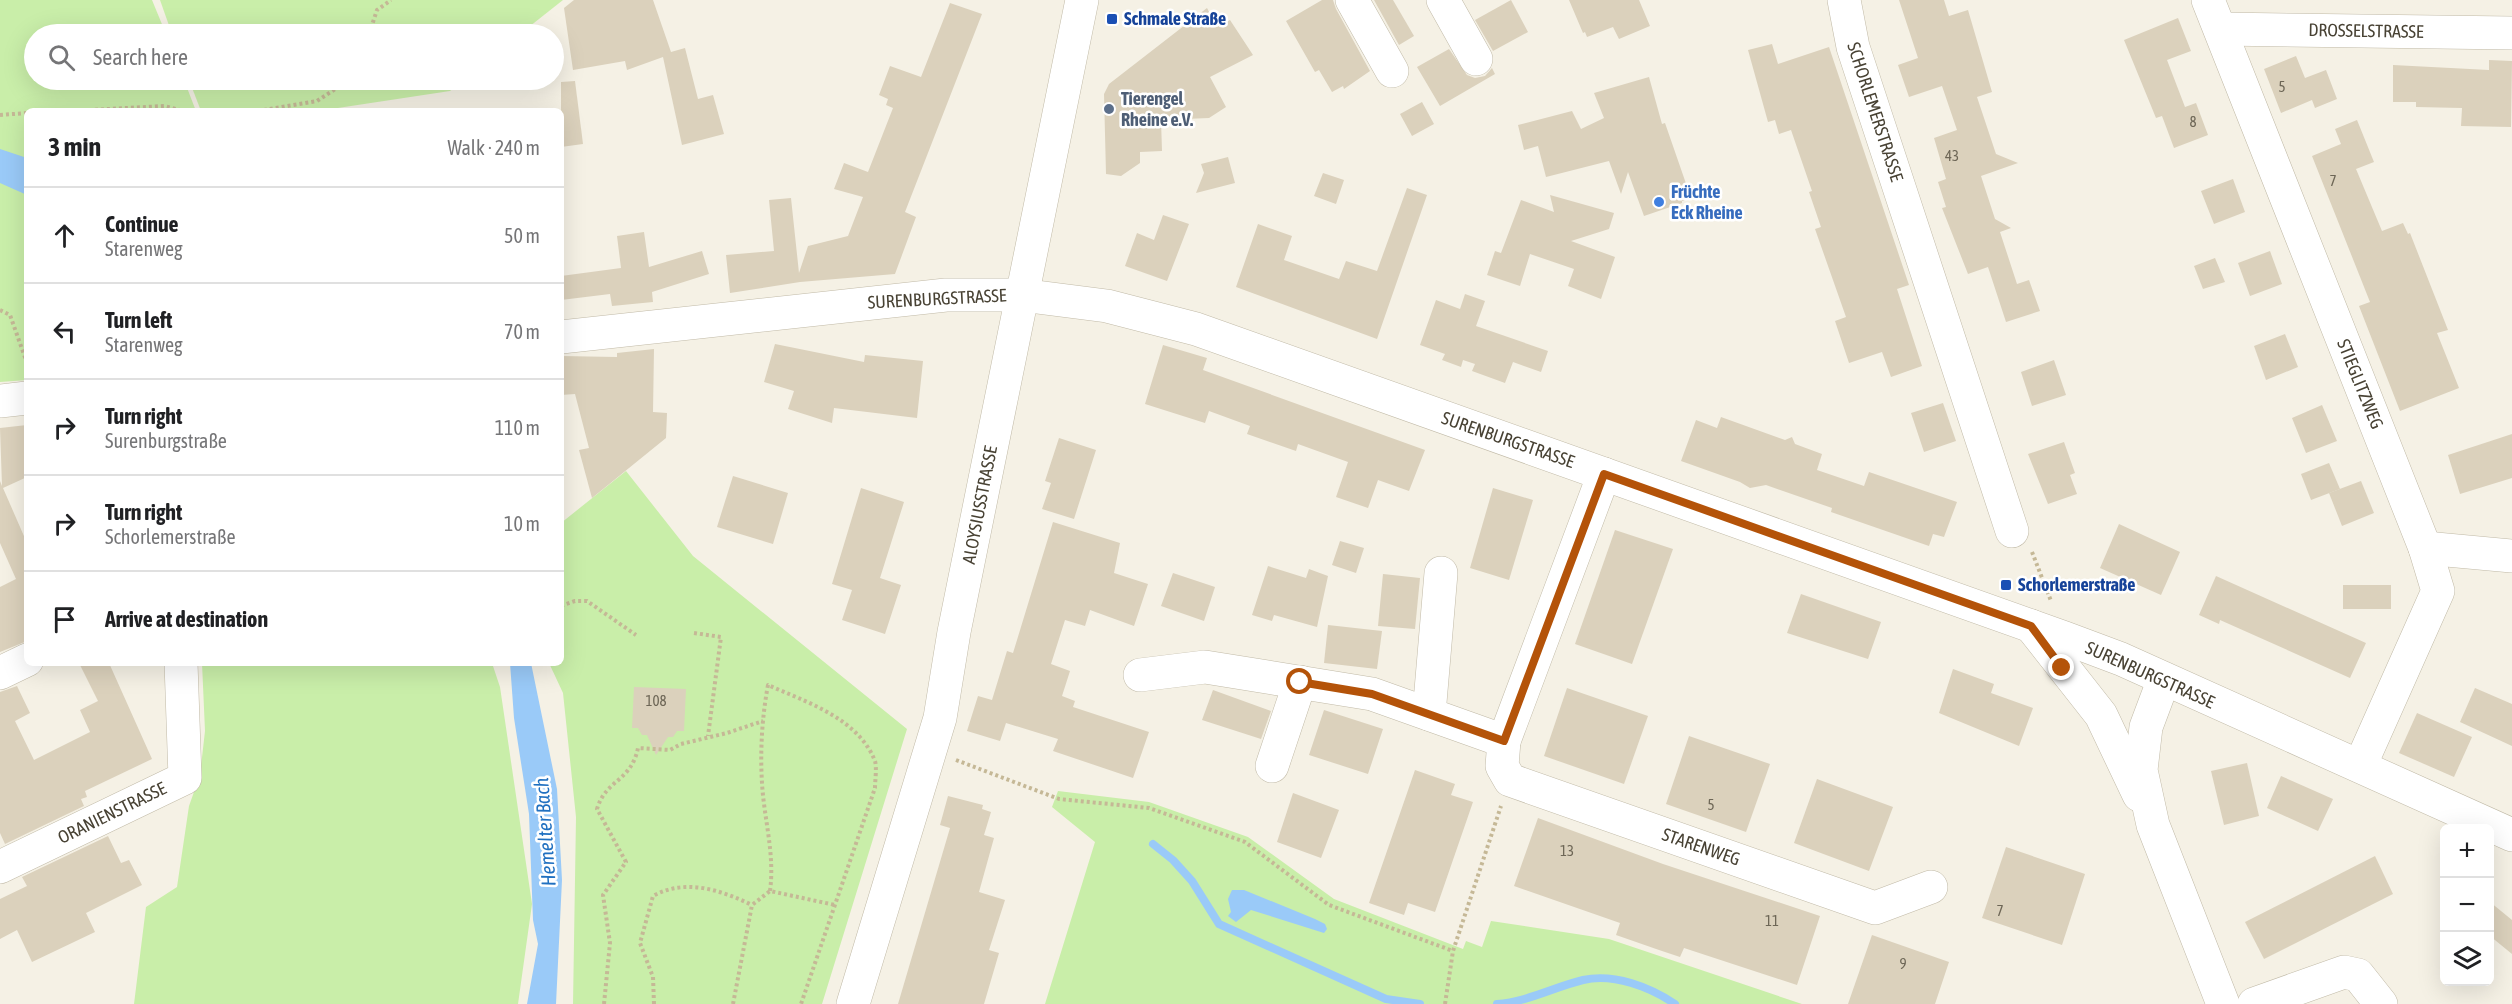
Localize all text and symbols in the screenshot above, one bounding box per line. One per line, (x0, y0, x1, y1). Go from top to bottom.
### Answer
place label: Schmale Straße (1124, 8, 1226, 29)
marker: Schmale Straße (1105, 12, 1119, 26)
street label: DROSSELSTRASSE (2308, 19, 2424, 42)
search box (24, 24, 564, 90)
street label: SCHORLEMERSTRASSE (1843, 40, 1908, 184)
icon: search (45, 41, 78, 74)
text: Search here (93, 44, 188, 70)
house number: 5 (2278, 78, 2286, 95)
place label: Tierengel Rheine e.V. (1121, 88, 1193, 130)
marker: Tierengel Rheine e.V. (1102, 102, 1116, 116)
house number: 8 (2189, 113, 2197, 130)
text: 3 min (48, 132, 101, 162)
text: Walk · 240 m (448, 136, 540, 159)
house number: 43 (1945, 147, 1959, 164)
house number: 7 (2329, 172, 2337, 189)
place label: Früchte Eck Rheine (1671, 181, 1743, 223)
marker: Früchte Eck Rheine (1652, 195, 1666, 209)
text: Continue (105, 211, 179, 237)
icon: ahead (48, 219, 81, 252)
text: 50 m (504, 224, 540, 247)
text: Starenweg (105, 237, 183, 260)
street label: SURENBURGSTRASSE (867, 284, 1007, 313)
text: Turn left (105, 307, 172, 333)
icon: left (48, 315, 81, 348)
text: 70 m (504, 320, 540, 343)
text: Starenweg (105, 333, 183, 356)
street label: STIEGLITZWEG (2333, 336, 2388, 432)
text: Turn right (105, 403, 182, 429)
street label: SURENBURGSTRASSE (1439, 407, 1578, 472)
icon: right (48, 411, 81, 444)
text: 110 m (495, 416, 540, 439)
text: Surenburgstraße (105, 429, 227, 452)
street label: ALOYSIUSSTRASSE (958, 444, 1001, 566)
text: Turn right (105, 499, 182, 525)
icon: right (48, 507, 81, 540)
text: 10 m (504, 512, 540, 535)
text: Schorlemerstraße (105, 525, 235, 548)
place label: Schorlemerstraße (2018, 574, 2135, 595)
marker: Schorlemerstraße (1999, 578, 2013, 592)
icon: arrive (48, 603, 81, 636)
text: Arrive at destination (105, 606, 268, 632)
street label: SURENBURGSTRASSE (2082, 637, 2218, 713)
route end (2048, 654, 2074, 680)
route start (1286, 668, 1312, 694)
house number: 108 (645, 692, 667, 709)
street label: ORANIENSTRASSE (54, 777, 170, 848)
water label: Hemelter Bach (529, 777, 560, 887)
house number: 5 (1707, 796, 1715, 813)
street label: STARENWEG (1659, 823, 1743, 870)
map controls (2440, 824, 2494, 986)
button: + (2440, 824, 2494, 878)
house number: 13 (1560, 842, 1574, 859)
button: − (2440, 878, 2494, 932)
house number: 7 (1996, 902, 2004, 919)
house number: 11 (1765, 912, 1779, 929)
button: layers (2440, 932, 2494, 986)
house number: 9 (1899, 955, 1907, 972)

